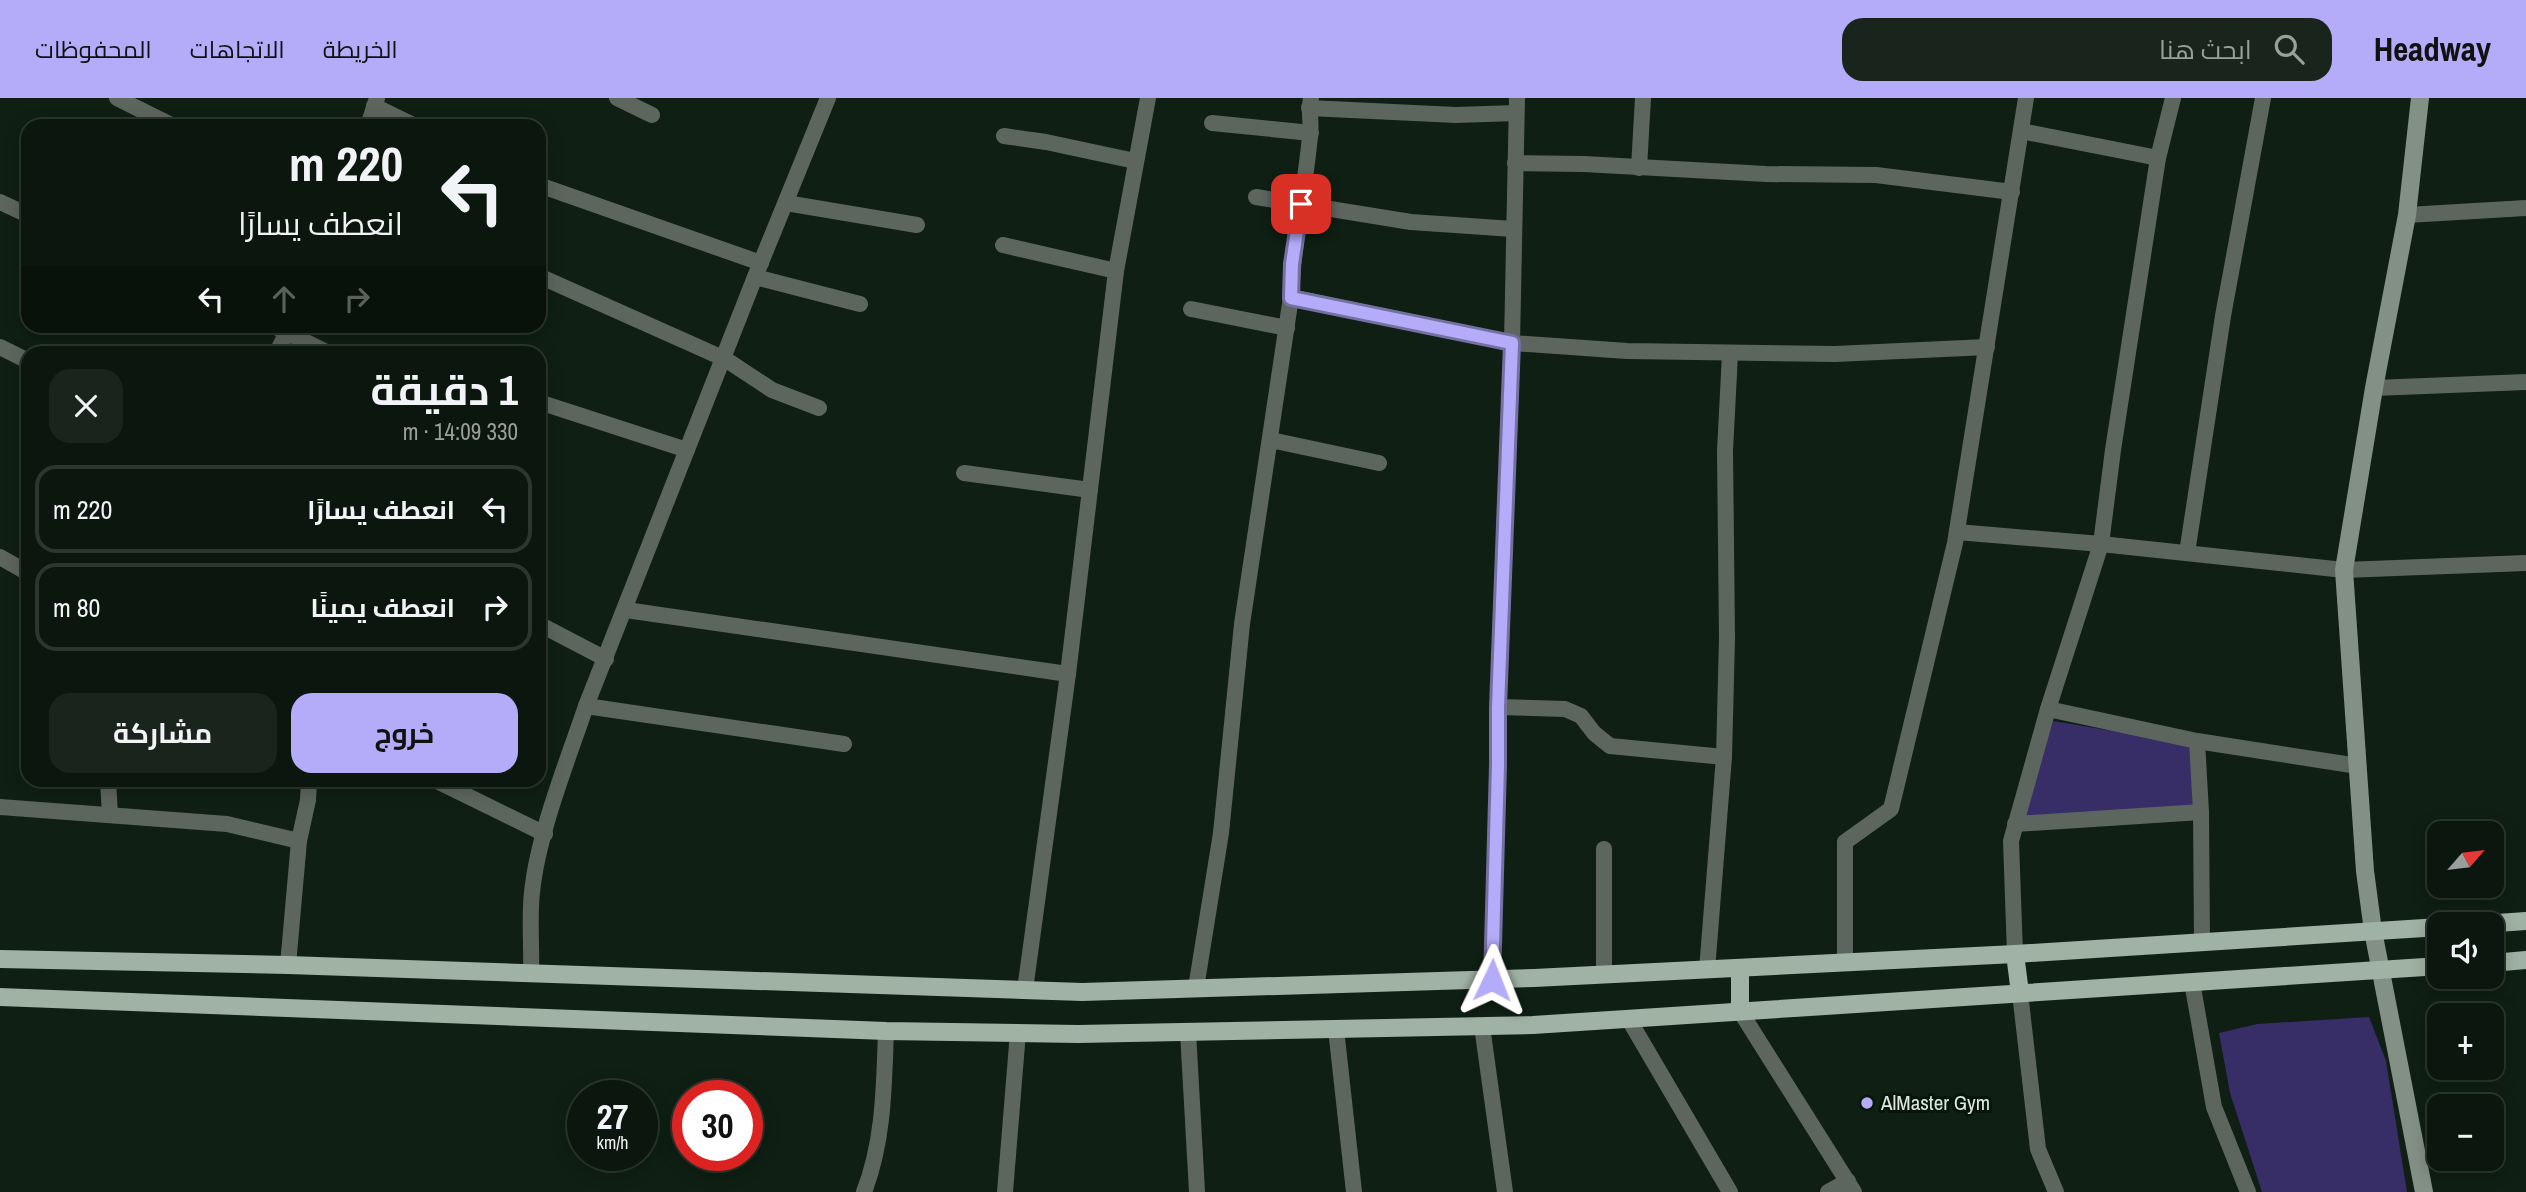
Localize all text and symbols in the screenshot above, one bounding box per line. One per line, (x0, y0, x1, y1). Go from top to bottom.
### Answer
search box (1842, 18, 2332, 81)
text: Headway (2374, 27, 2491, 71)
icon: search (2270, 30, 2308, 68)
text: ابحث هنا (2159, 32, 2252, 67)
text: المحفوظات (35, 33, 152, 65)
text: الاتجاهات (190, 33, 285, 65)
text: الخريطة (323, 33, 398, 65)
text: 220 m (289, 130, 403, 196)
icon: left (427, 147, 518, 238)
pin (1271, 174, 1331, 234)
icon: arrive (1282, 185, 1320, 223)
text: انعطف يسارًا (238, 202, 403, 245)
icon: left (192, 280, 230, 318)
icon: ahead (265, 280, 303, 318)
icon: right (338, 280, 376, 318)
text: 1 دقيقة (371, 362, 518, 418)
button: close (49, 369, 123, 443)
text: 330 m · 14:09 (403, 416, 518, 447)
icon: left (476, 490, 514, 528)
text: 220 m (53, 492, 112, 527)
text: انعطف يسارًا (307, 492, 455, 527)
icon: right (476, 588, 514, 626)
text: 80 m (53, 590, 100, 625)
text: انعطف يمينًا (310, 590, 455, 625)
button: مشاركة (49, 693, 277, 773)
button: خروج (291, 693, 518, 773)
north arrow (2427, 821, 2504, 898)
map controls (2427, 821, 2504, 1171)
button: sound (2427, 912, 2504, 989)
position arrow (1455, 943, 1529, 1017)
button: + (2427, 1003, 2504, 1080)
speed limit sign: 30 (672, 1080, 763, 1171)
place label: AlMaster Gym (1880, 1088, 1990, 1117)
text: 27 (597, 1093, 628, 1140)
button: − (2427, 1094, 2504, 1171)
marker: AlMaster Gym (1859, 1095, 1875, 1111)
text: km/h (597, 1130, 629, 1155)

